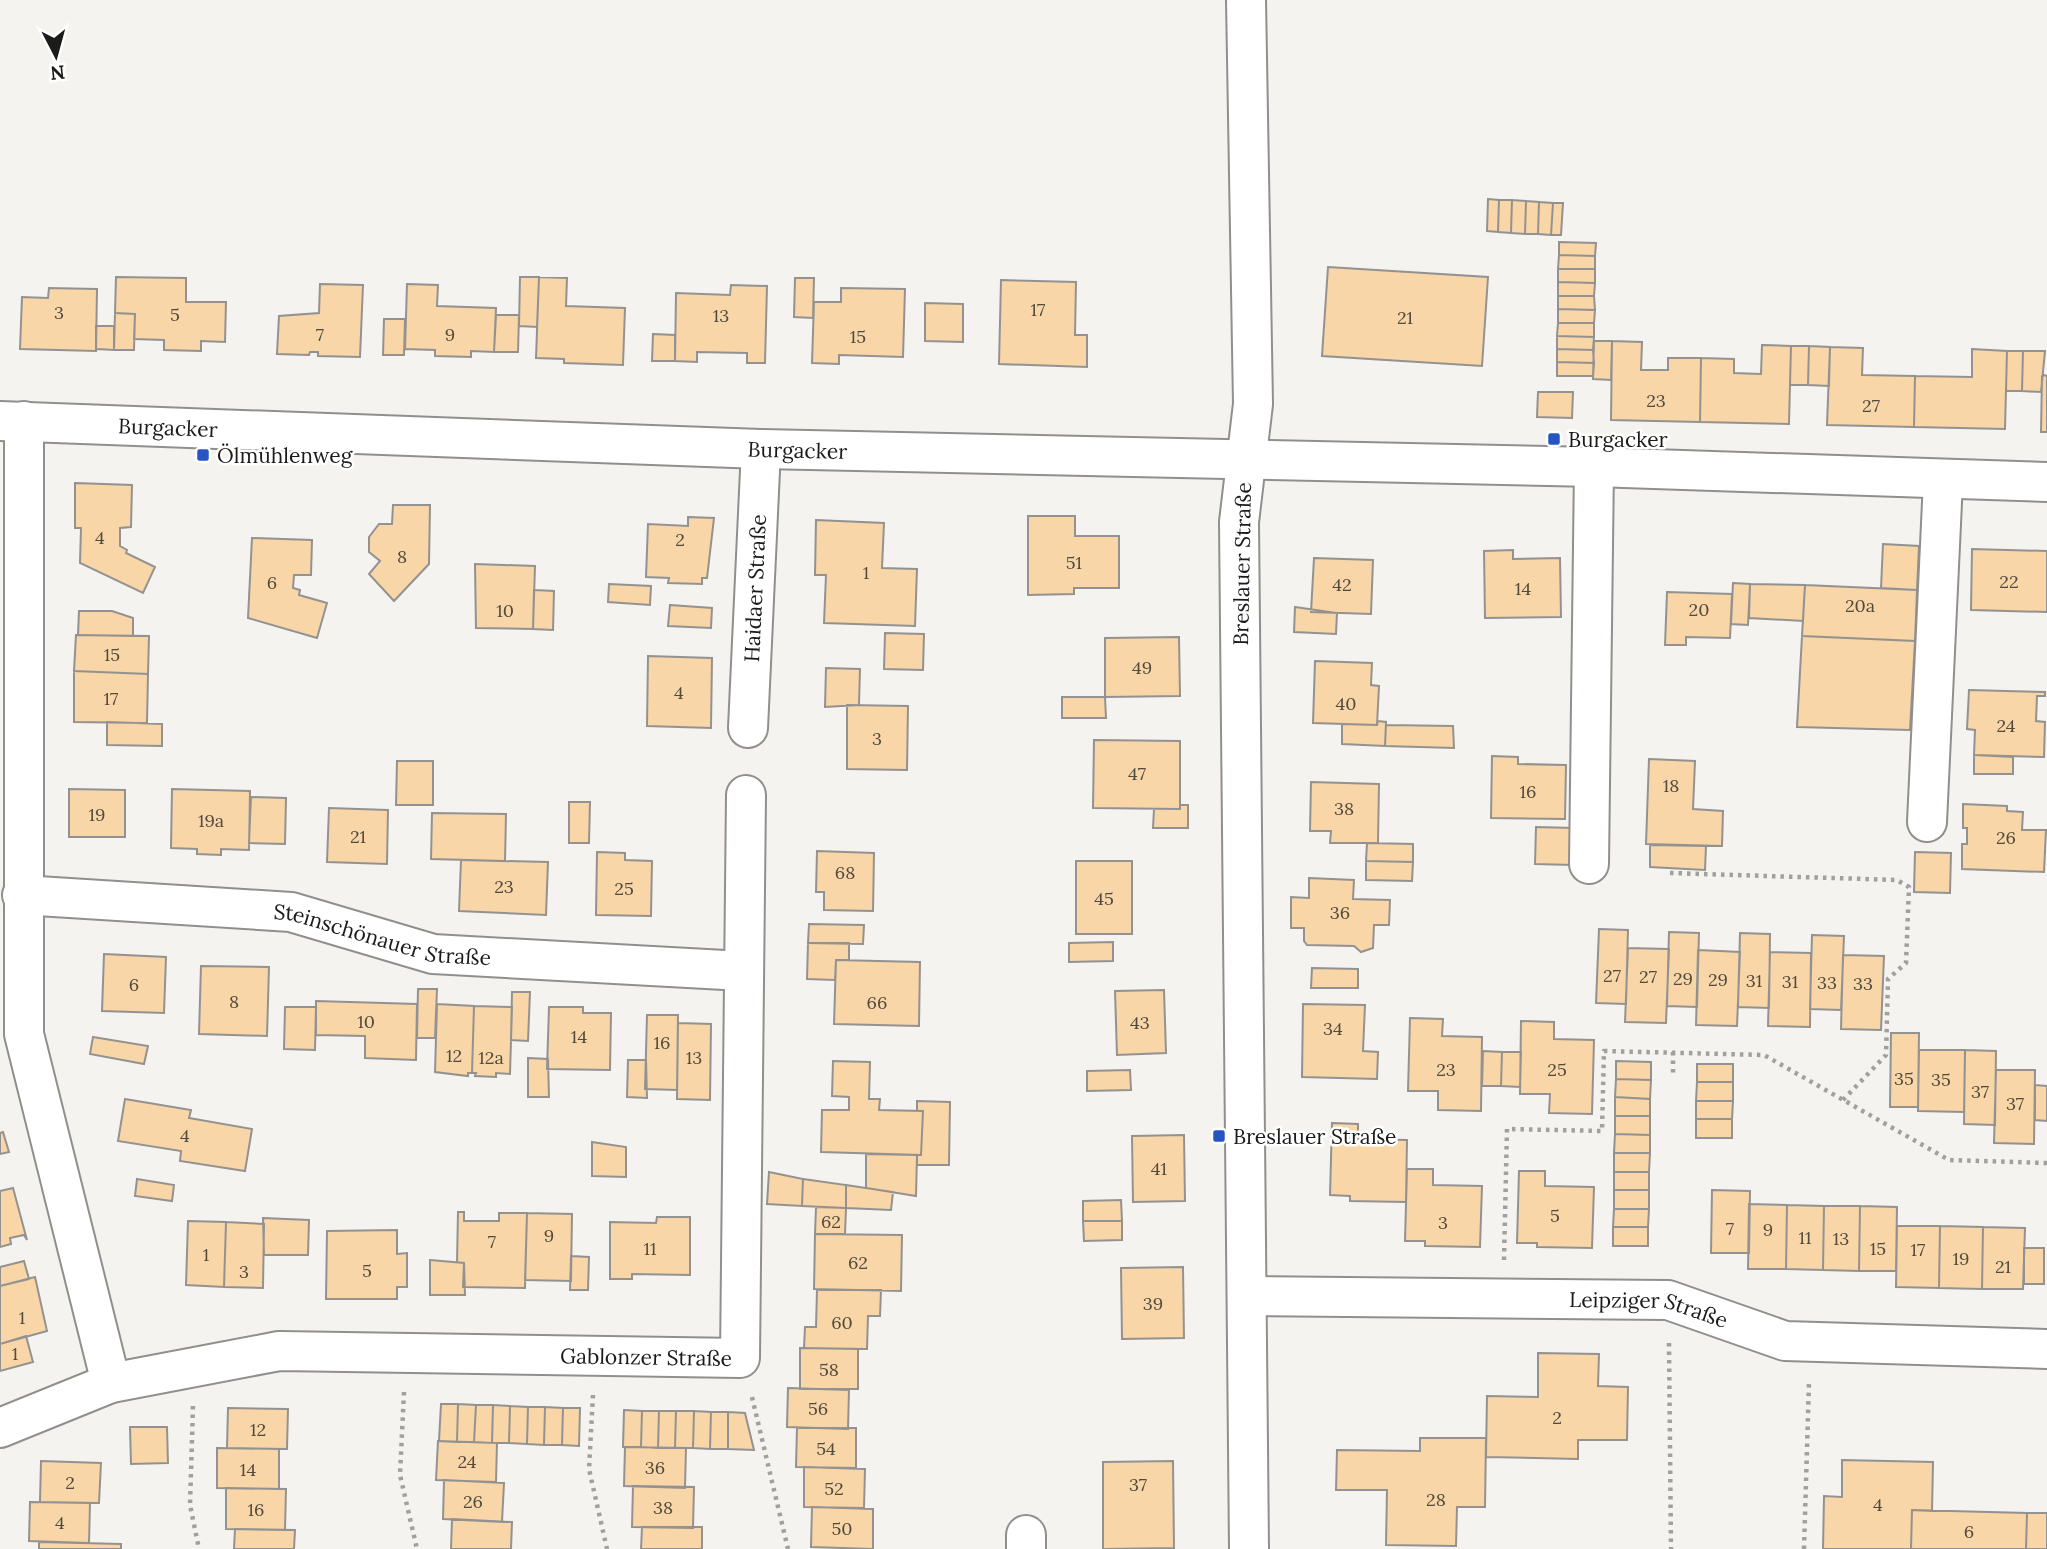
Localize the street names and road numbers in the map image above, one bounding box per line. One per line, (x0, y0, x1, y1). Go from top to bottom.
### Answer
street label: Burgacker (118, 412, 218, 443)
street label: Burgacker (747, 435, 848, 464)
street label: Breslauer Straße (1227, 482, 1257, 646)
street label: Haidaer Straße (738, 514, 771, 663)
street label: Steinschönauer Straße (273, 897, 492, 971)
street label: Leipziger Straße (1569, 1286, 1732, 1334)
street label: Gablonzer Straße (560, 1342, 732, 1371)

